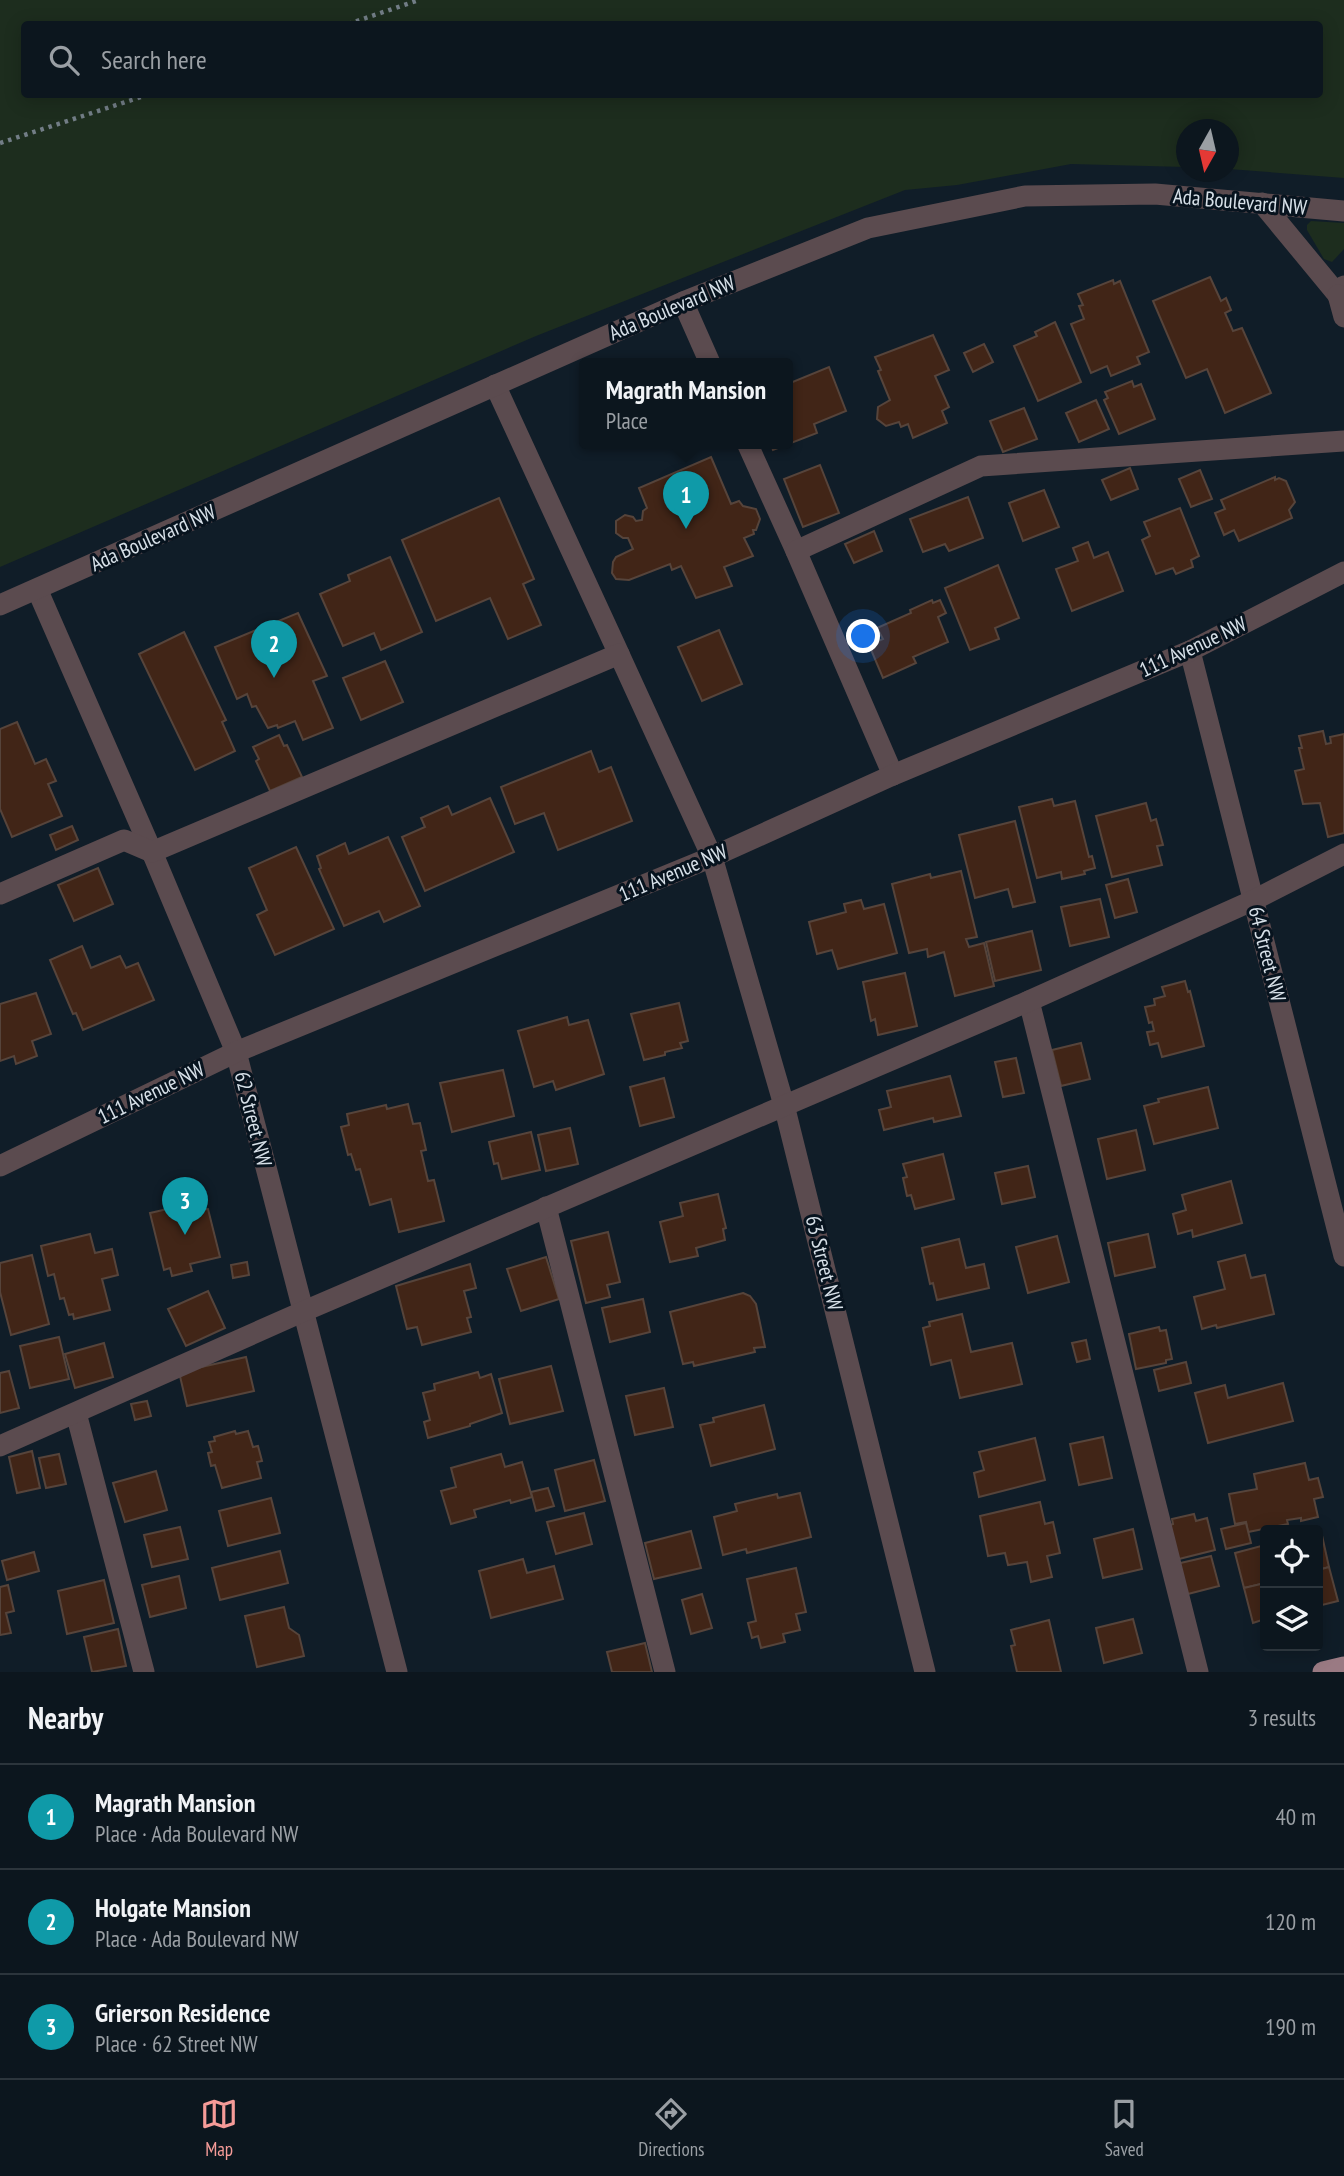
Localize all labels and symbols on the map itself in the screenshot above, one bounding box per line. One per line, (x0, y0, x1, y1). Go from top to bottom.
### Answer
north arrow (1176, 119, 1239, 182)
street label: Ada Boulevard NW (1172, 182, 1308, 221)
street label: Ada Boulevard NW (605, 269, 739, 346)
pin: 1 (663, 471, 709, 529)
street label: Ada Boulevard NW (86, 498, 220, 577)
street label: 111 Avenue NW (1135, 610, 1251, 683)
your location (846, 619, 880, 653)
pin: 2 (251, 620, 297, 678)
street label: 111 Avenue NW (615, 838, 731, 907)
street label: 64 Street NW (1243, 904, 1292, 1004)
street label: 111 Avenue NW (93, 1055, 208, 1130)
street label: 62 Street NW (229, 1069, 278, 1169)
pin: 3 (162, 1177, 208, 1235)
street label: 63 Street NW (800, 1213, 849, 1313)

